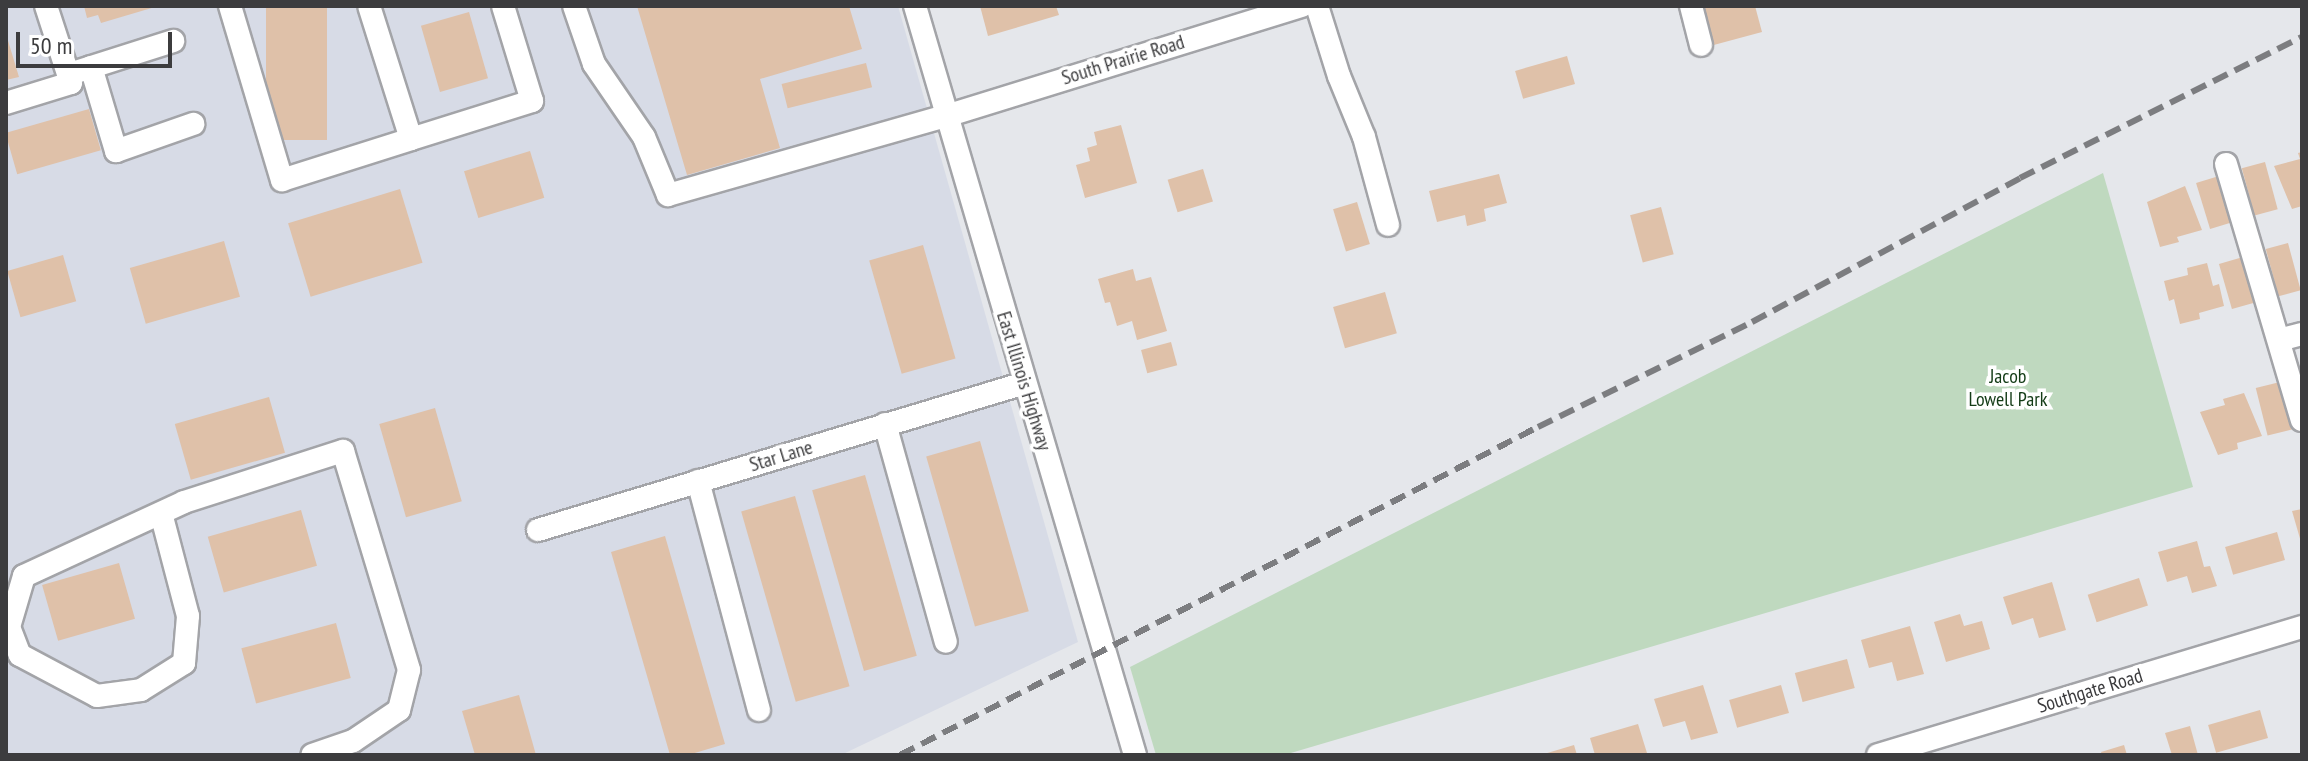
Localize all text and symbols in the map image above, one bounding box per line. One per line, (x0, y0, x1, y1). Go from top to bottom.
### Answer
scale bar (20, 16, 176, 66)
text: 50 m (30, 30, 72, 61)
street label: South Prairie Road (1059, 30, 1187, 90)
street label: East Illinois Highway (991, 309, 1057, 453)
park label: Jacob Lowell Park (1968, 364, 2048, 411)
street label: Star Lane (746, 435, 816, 477)
street label: Southgate Road (2034, 664, 2146, 718)

